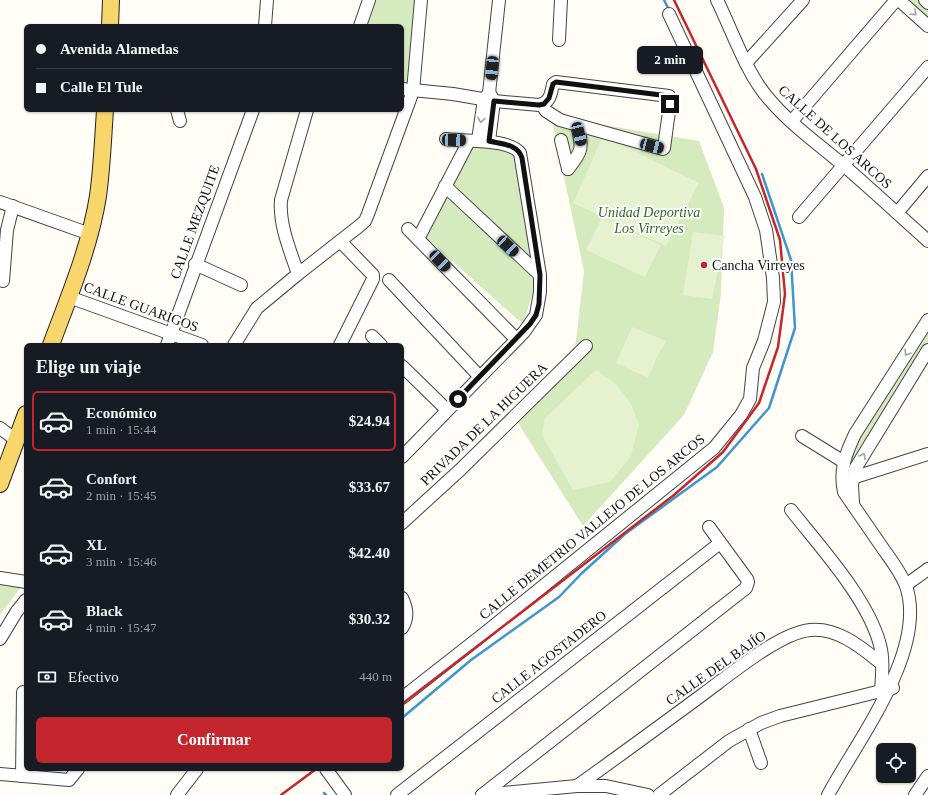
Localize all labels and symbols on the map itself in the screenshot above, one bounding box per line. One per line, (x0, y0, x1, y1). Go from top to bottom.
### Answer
one-way arrow (909, 8, 916, 15)
callout: 2 min (637, 46, 703, 74)
car (485, 56, 499, 80)
street label: CALLE DE LOS ARCOS (775, 82, 895, 192)
route end (661, 95, 679, 113)
one-way arrow (477, 117, 486, 123)
car (570, 121, 588, 147)
car (442, 134, 466, 146)
car (639, 137, 665, 155)
street label: CALLE MEZQUITE (167, 163, 223, 281)
park label: Unidad Deportiva Los Virreyes (598, 205, 700, 236)
car (495, 233, 521, 259)
car (427, 248, 453, 274)
place label: Cancha Virreyes (712, 258, 805, 273)
marker: Cancha Virreyes (699, 260, 709, 270)
street label: CALLE GUARIGOS (82, 279, 200, 335)
one-way arrow (904, 349, 912, 356)
street label: PRIVADA DE LA HIGUERA (418, 359, 551, 488)
route start (449, 390, 467, 408)
street label: CALLE DEMETRIO VALLEJO DE LOS ARCOS (476, 431, 708, 623)
one-way arrow (859, 453, 866, 460)
street label: CALLE AGOSTADERO (489, 607, 609, 707)
street label: CALLE DEL BAJÍO (663, 627, 769, 708)

